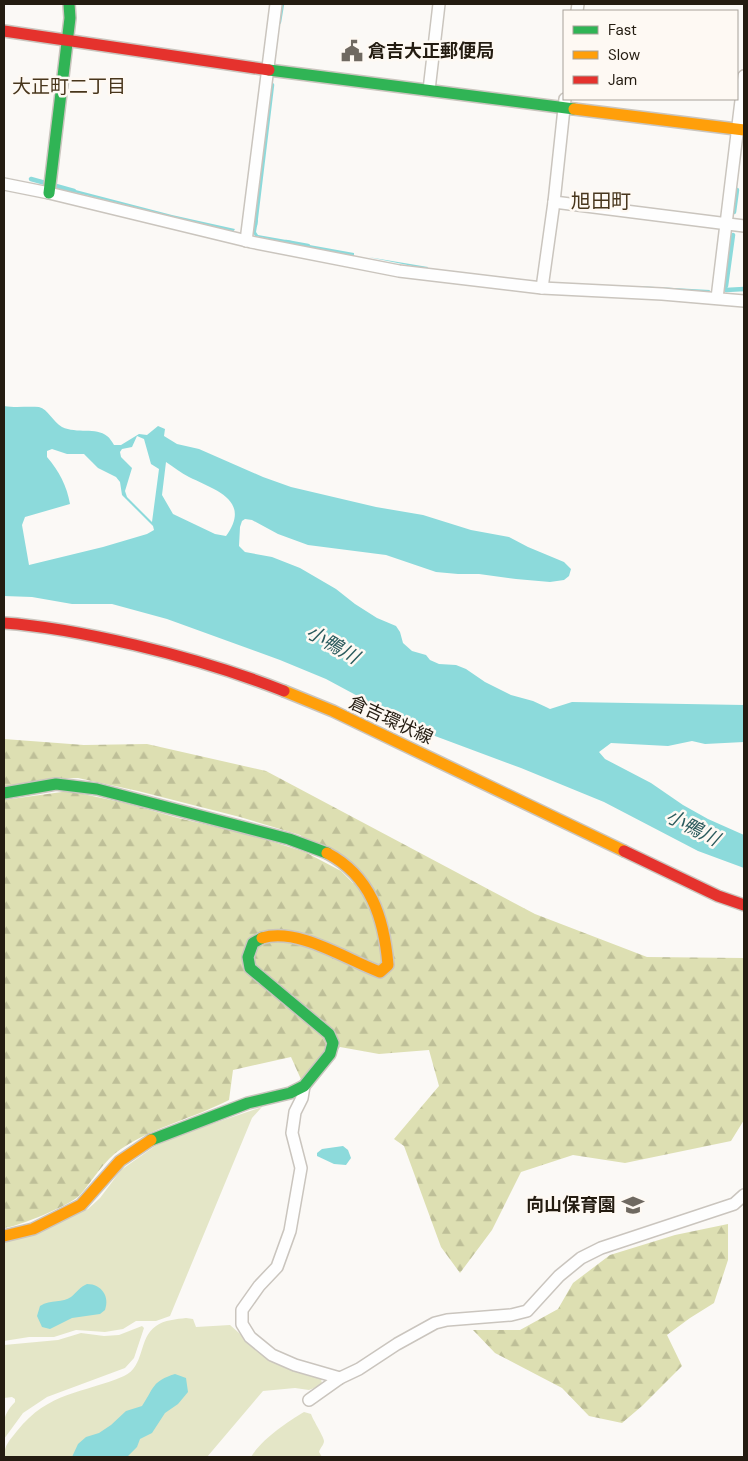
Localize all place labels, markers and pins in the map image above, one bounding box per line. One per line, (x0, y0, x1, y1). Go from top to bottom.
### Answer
public building icon: 倉吉大正郵便局 (339, 38, 365, 64)
place label: 倉吉大正郵便局 (368, 39, 494, 63)
school or university icon: 向山保育園 (620, 1192, 646, 1218)
place label: 向山保育園 (526, 1193, 616, 1217)

